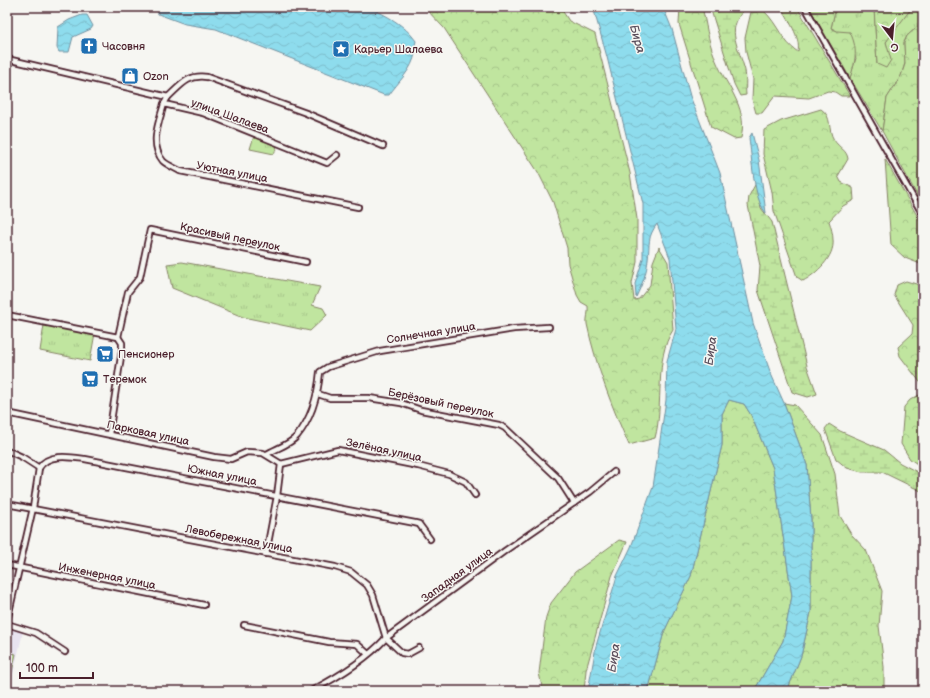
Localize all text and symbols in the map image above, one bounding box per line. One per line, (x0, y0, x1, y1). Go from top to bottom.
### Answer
north arrow (872, 18, 912, 58)
water label: Бира (626, 23, 648, 55)
church icon: Часовня (79, 36, 99, 56)
place icon: Карьер Шалаева (331, 39, 351, 59)
place label: Часовня (102, 40, 145, 53)
text: С (889, 40, 900, 55)
place label: Карьер Шалаева (354, 43, 443, 56)
shop icon: Ozon (120, 66, 140, 86)
place label: Ozon (143, 70, 169, 83)
street label: улица Шалаева (189, 96, 271, 136)
street label: Уютная улица (195, 159, 269, 185)
street label: Красивый переулок (179, 220, 281, 254)
street label: Солнечная улица (386, 319, 477, 346)
water label: Бира (702, 336, 720, 366)
supermarket icon: Пенсионер (95, 344, 115, 364)
place label: Пенсионер (118, 348, 175, 361)
supermarket icon: Теремок (80, 369, 100, 389)
place label: Теремок (103, 373, 147, 386)
street label: Берёзовый переулок (387, 385, 495, 421)
street label: Парковая улица (106, 418, 191, 448)
street label: Зелёная улица (345, 436, 424, 464)
street label: Южная улица (186, 462, 258, 488)
street label: Левобережная улица (183, 522, 294, 556)
street label: Западная улица (419, 545, 496, 605)
street label: Инженерная улица (57, 560, 157, 592)
water label: Бира (604, 643, 624, 673)
scale bar (20, 654, 93, 680)
text: 100 m (26, 661, 58, 676)

